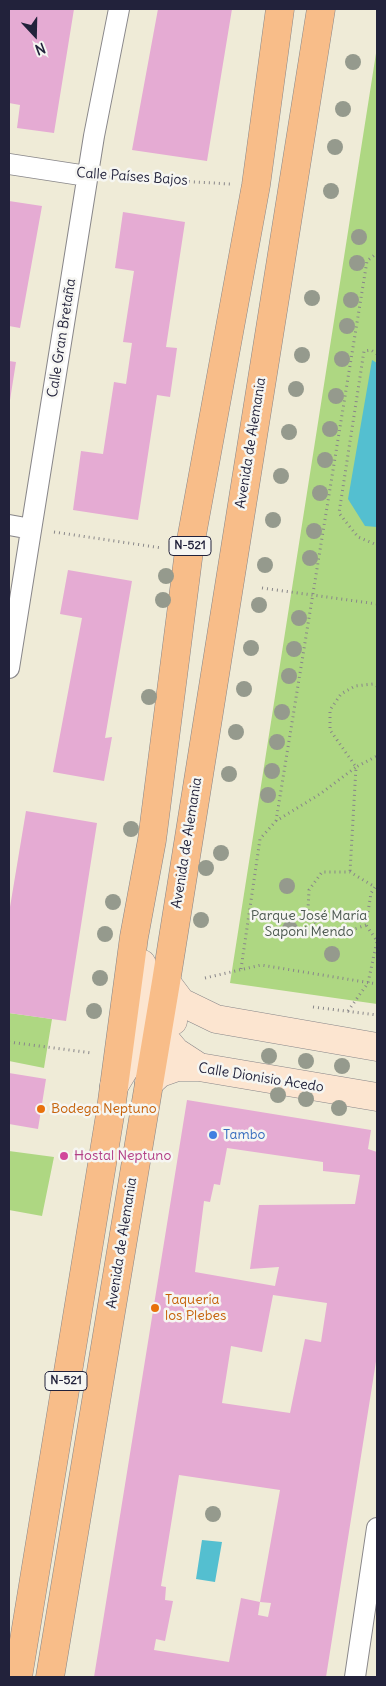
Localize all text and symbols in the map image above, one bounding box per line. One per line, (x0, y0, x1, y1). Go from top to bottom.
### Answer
north arrow (10, 10, 60, 60)
text: N (33, 39, 48, 59)
street label: Calle Países Bajos (76, 165, 188, 189)
street label: Calle Gran Bretaña (44, 277, 80, 399)
street label: Avenida de Alemania (232, 376, 270, 510)
road number: N-521 (169, 536, 211, 556)
street label: Avenida de Alemania (168, 776, 206, 910)
park label: Parque José María Saponi Mendo (251, 908, 367, 940)
street label: Calle Dionisio Acedo (197, 1060, 325, 1096)
place label: Bodega Neptuno (51, 1101, 157, 1117)
marker: Bodega Neptuno (35, 1103, 47, 1115)
place label: Tambo (223, 1127, 265, 1143)
marker: Tambo (207, 1129, 219, 1141)
place label: Hostal Neptuno (74, 1148, 171, 1164)
marker: Hostal Neptuno (58, 1150, 70, 1162)
street label: Avenida de Alemania (103, 1176, 141, 1310)
place label: Taquería los Plebes (165, 1292, 226, 1324)
marker: Taquería los Plebes (149, 1302, 161, 1314)
road number: N-521 (45, 1372, 87, 1390)

